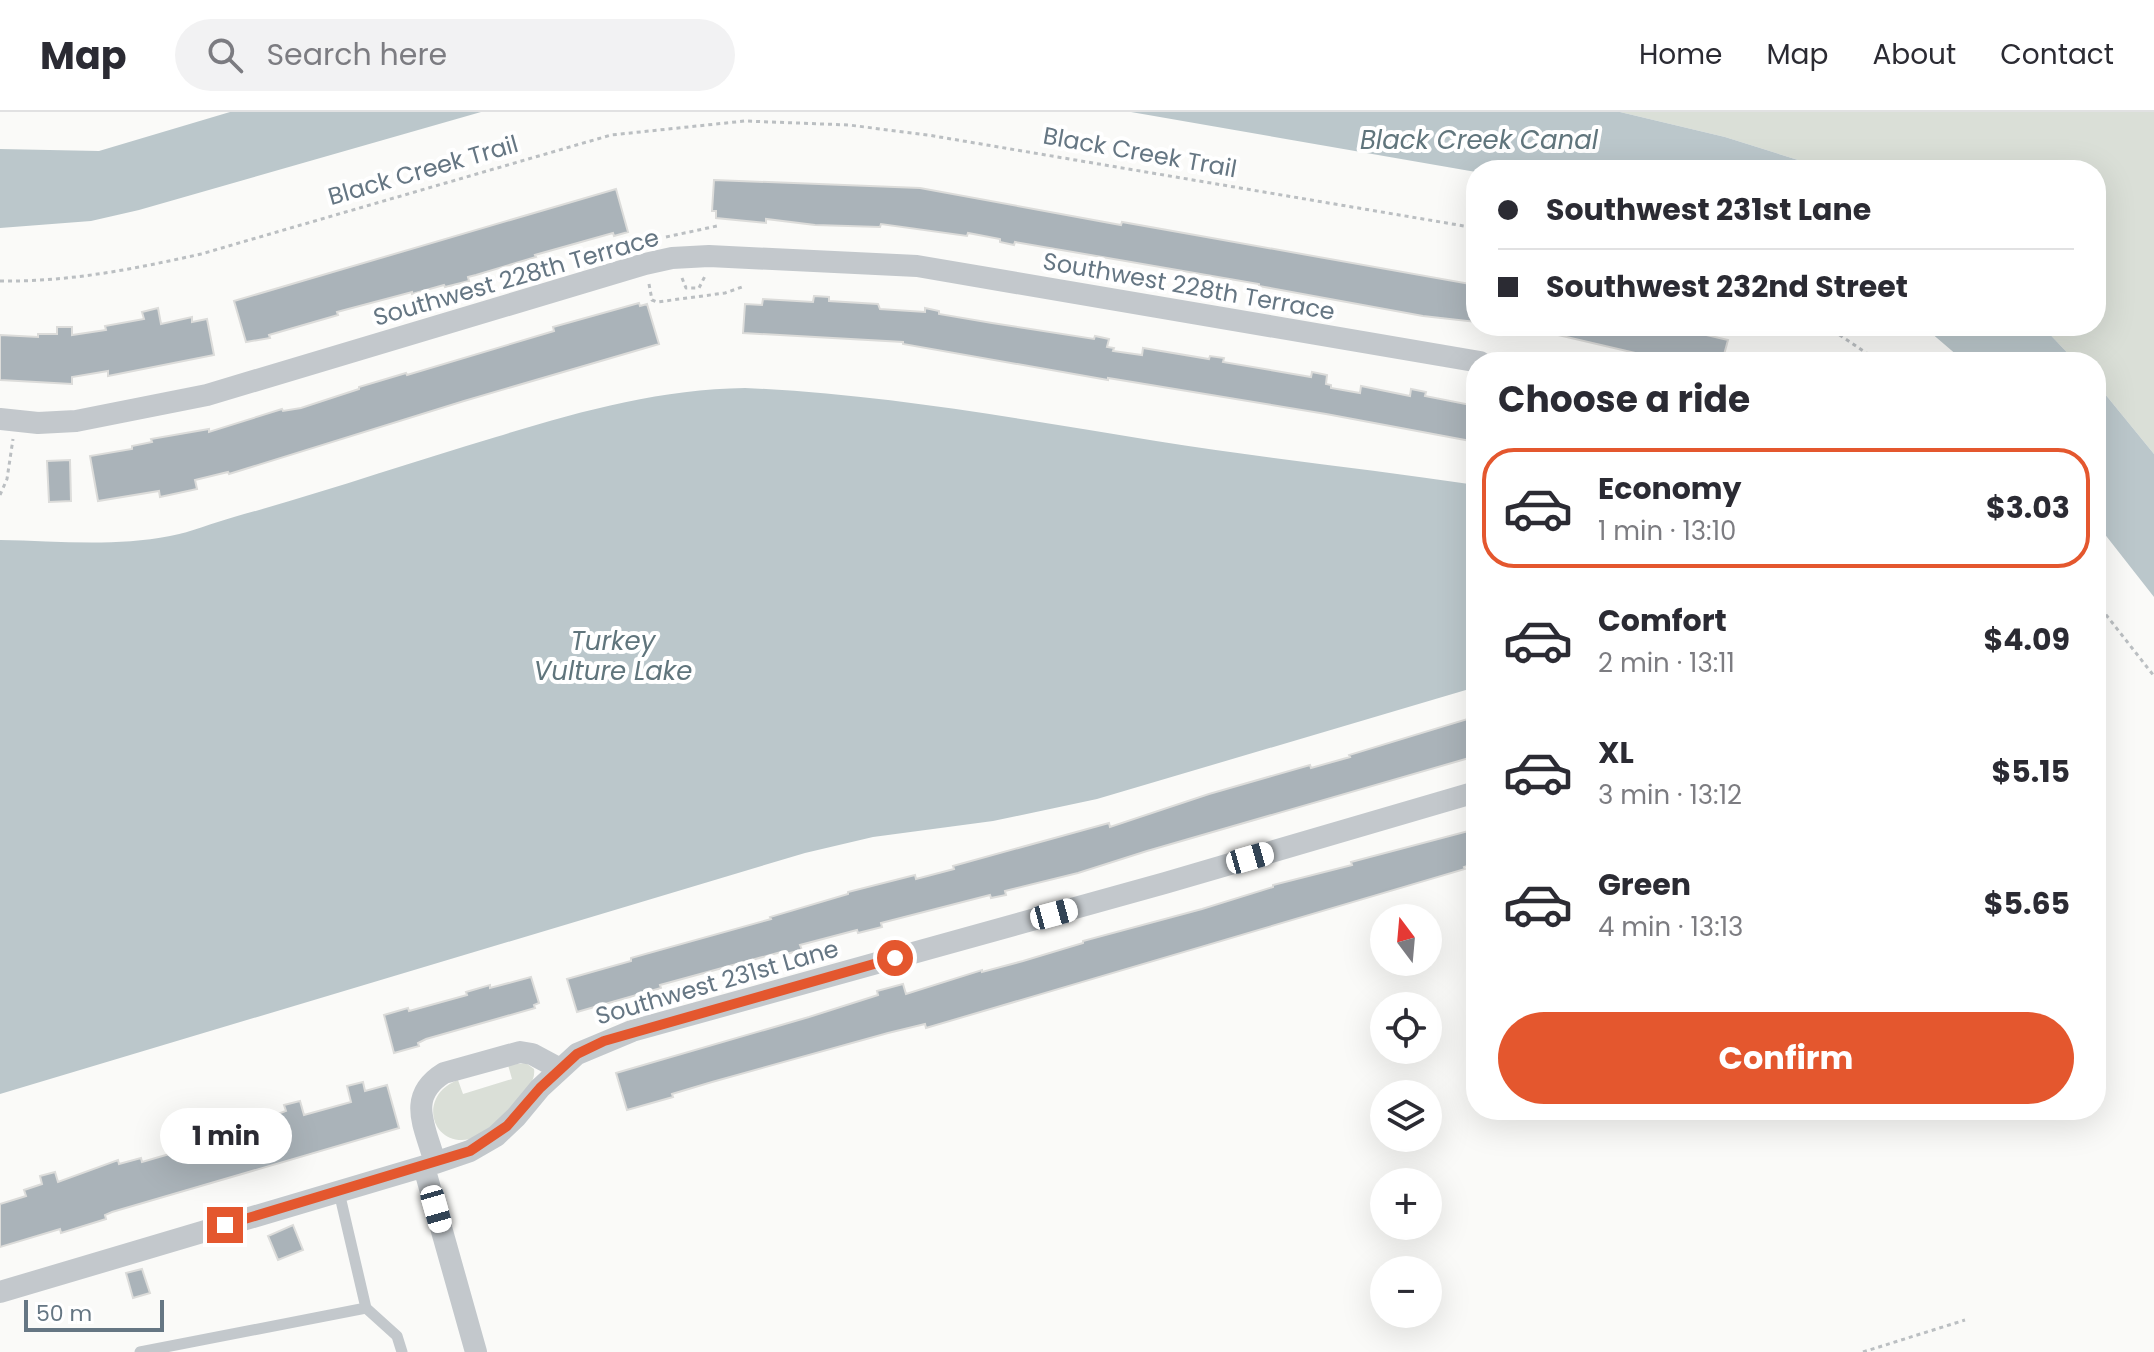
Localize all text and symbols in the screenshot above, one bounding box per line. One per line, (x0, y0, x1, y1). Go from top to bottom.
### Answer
search box (175, 19, 735, 91)
text: Map (40, 29, 127, 82)
icon: search (203, 33, 247, 77)
text: Search here (267, 33, 447, 76)
text: Home (1639, 35, 1722, 74)
text: Map (1766, 35, 1828, 74)
text: About (1872, 35, 1956, 74)
text: Contact (2000, 35, 2114, 74)
street label: Black Creek Trail (1041, 119, 1239, 185)
water label: Black Creek Canal (1360, 122, 1599, 158)
street label: Black Creek Trail (324, 127, 522, 213)
text: Southwest 231st Lane (1546, 188, 1871, 231)
street label: Southwest 228th Terrace (369, 220, 663, 334)
street label: Southwest 228th Terrace (1040, 244, 1338, 328)
text: Southwest 232nd Street (1546, 265, 1908, 308)
text: Choose a ride (1498, 374, 1750, 425)
text: Economy (1598, 467, 1742, 510)
icon: car (1502, 472, 1574, 544)
text: $3.03 (1986, 486, 2070, 529)
text: 1 min · 13:10 (1598, 513, 1736, 549)
text: Comfort (1598, 599, 1727, 642)
icon: car (1502, 604, 1574, 676)
text: $4.09 (1983, 618, 2070, 661)
water label: Turkey Vulture Lake (534, 623, 692, 689)
text: 2 min · 13:11 (1598, 645, 1735, 681)
text: XL (1598, 731, 1634, 774)
icon: car (1502, 736, 1574, 808)
text: $5.15 (1992, 750, 2070, 793)
text: 3 min · 13:12 (1598, 777, 1742, 813)
car (1224, 840, 1276, 876)
text: Green (1598, 863, 1691, 906)
icon: car (1502, 868, 1574, 940)
text: $5.65 (1984, 882, 2070, 925)
car (1028, 896, 1080, 932)
north arrow (1370, 904, 1442, 976)
map controls (1370, 904, 1442, 1328)
text: 4 min · 13:13 (1598, 909, 1743, 945)
street label: Southwest 231st Lane (592, 932, 842, 1032)
route start (877, 940, 913, 976)
button: locate (1370, 992, 1442, 1064)
button: Confirm (1498, 1012, 2074, 1104)
button: layers (1370, 1080, 1442, 1152)
callout: 1 min (159, 1109, 291, 1165)
text: 1 min (192, 1118, 260, 1154)
button: + (1370, 1168, 1442, 1240)
car (418, 1183, 454, 1235)
route end (207, 1207, 243, 1243)
button: − (1370, 1256, 1442, 1328)
scale bar (24, 1296, 164, 1332)
text: 50 m (36, 1298, 92, 1329)

